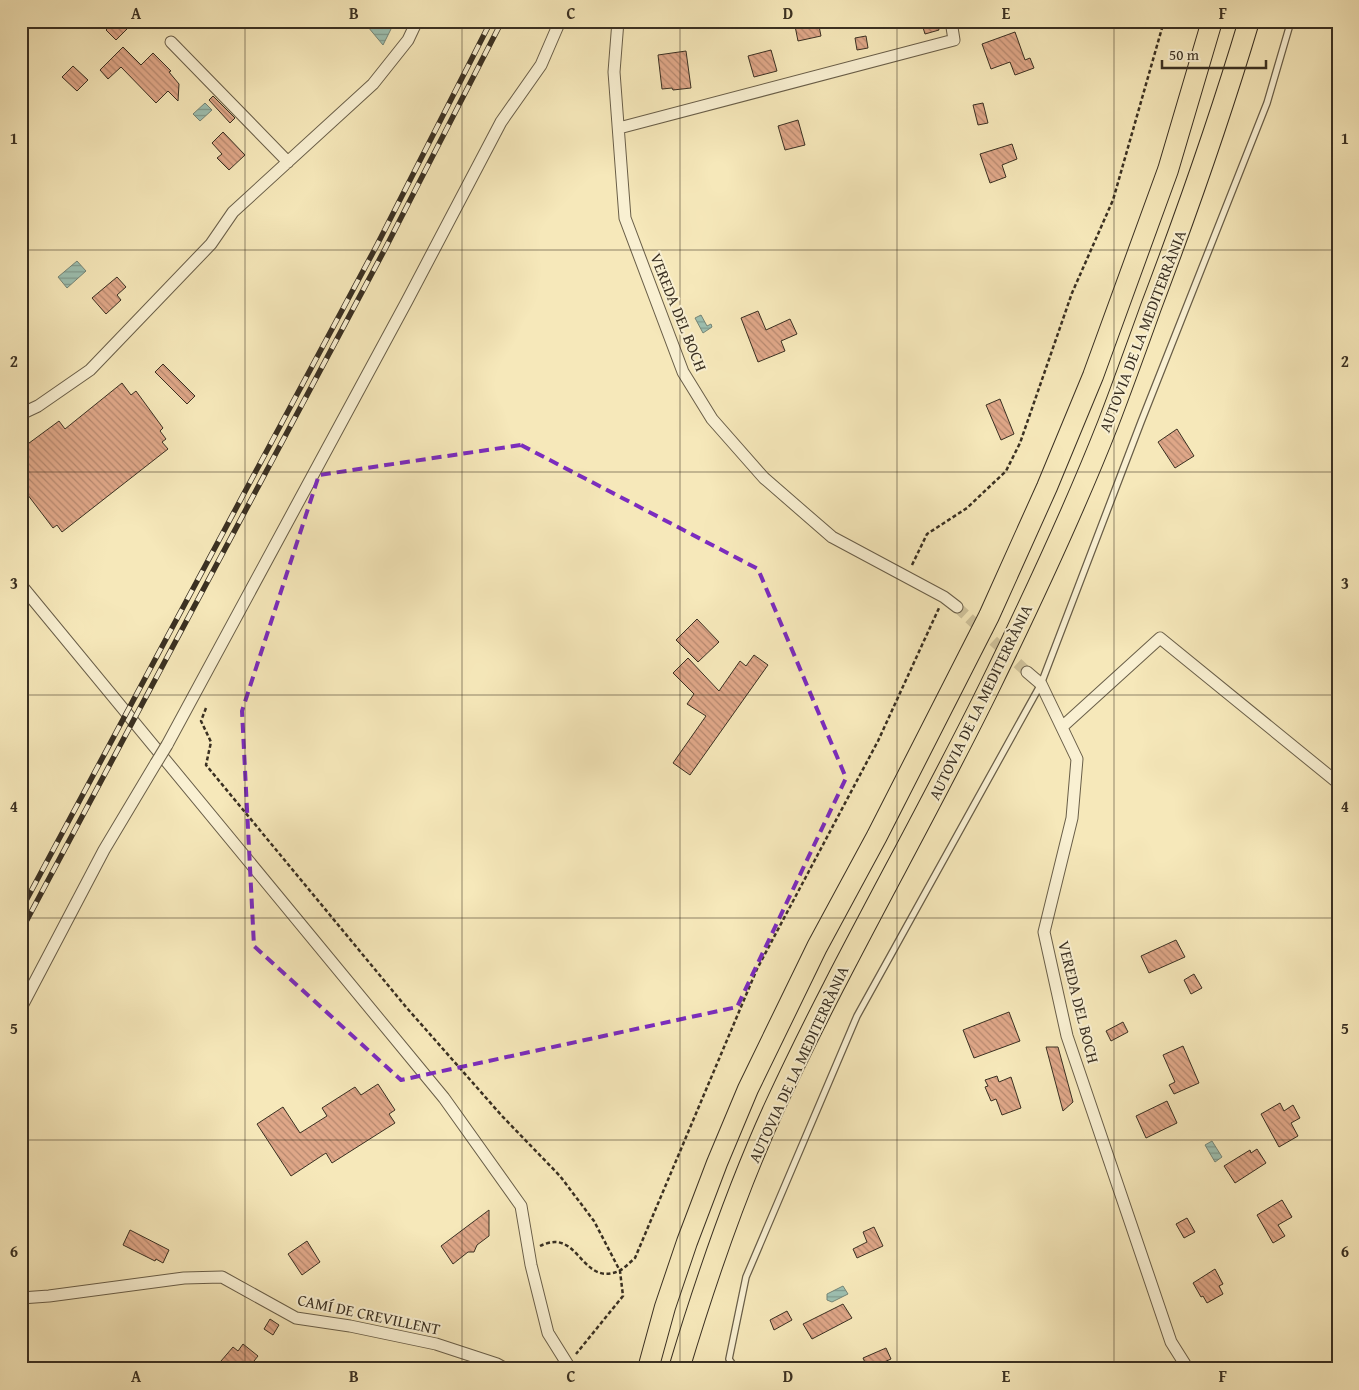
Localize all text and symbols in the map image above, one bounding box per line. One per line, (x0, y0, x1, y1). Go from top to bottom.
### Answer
text: A (131, 1, 142, 25)
text: B (349, 1, 359, 25)
text: C (566, 1, 576, 25)
text: D (783, 1, 793, 25)
text: E (1002, 1, 1011, 25)
text: F (1219, 1, 1227, 25)
scale bar (1162, 38, 1265, 70)
text: 50 m (1169, 44, 1200, 65)
text: 1 (10, 126, 18, 150)
text: 1 (1341, 126, 1349, 150)
street label: AUTOVIA DE LA MEDITERRÀNIA (1092, 226, 1192, 436)
street label: VEREDA DEL BOCH (644, 249, 714, 375)
text: 2 (10, 349, 18, 373)
text: 2 (1341, 349, 1349, 373)
text: 3 (10, 571, 18, 595)
text: 3 (1341, 571, 1349, 595)
street label: AUTOVIA DE LA MEDITERRÀNIA (922, 600, 1038, 804)
text: 4 (10, 794, 18, 818)
text: 4 (1341, 794, 1349, 818)
street label: VEREDA DEL BOCH (1052, 938, 1106, 1066)
street label: AUTOVIA DE LA MEDITERRÀNIA (742, 961, 854, 1166)
text: 5 (10, 1016, 18, 1040)
text: 5 (1341, 1016, 1349, 1040)
text: 6 (10, 1239, 18, 1263)
text: 6 (1341, 1239, 1349, 1263)
street label: CAMÍ DE CREVILLENT (295, 1287, 443, 1341)
text: A (131, 1364, 142, 1388)
text: B (349, 1364, 359, 1388)
text: C (566, 1364, 576, 1388)
text: D (783, 1364, 793, 1388)
text: E (1002, 1364, 1011, 1388)
text: F (1219, 1364, 1227, 1388)

